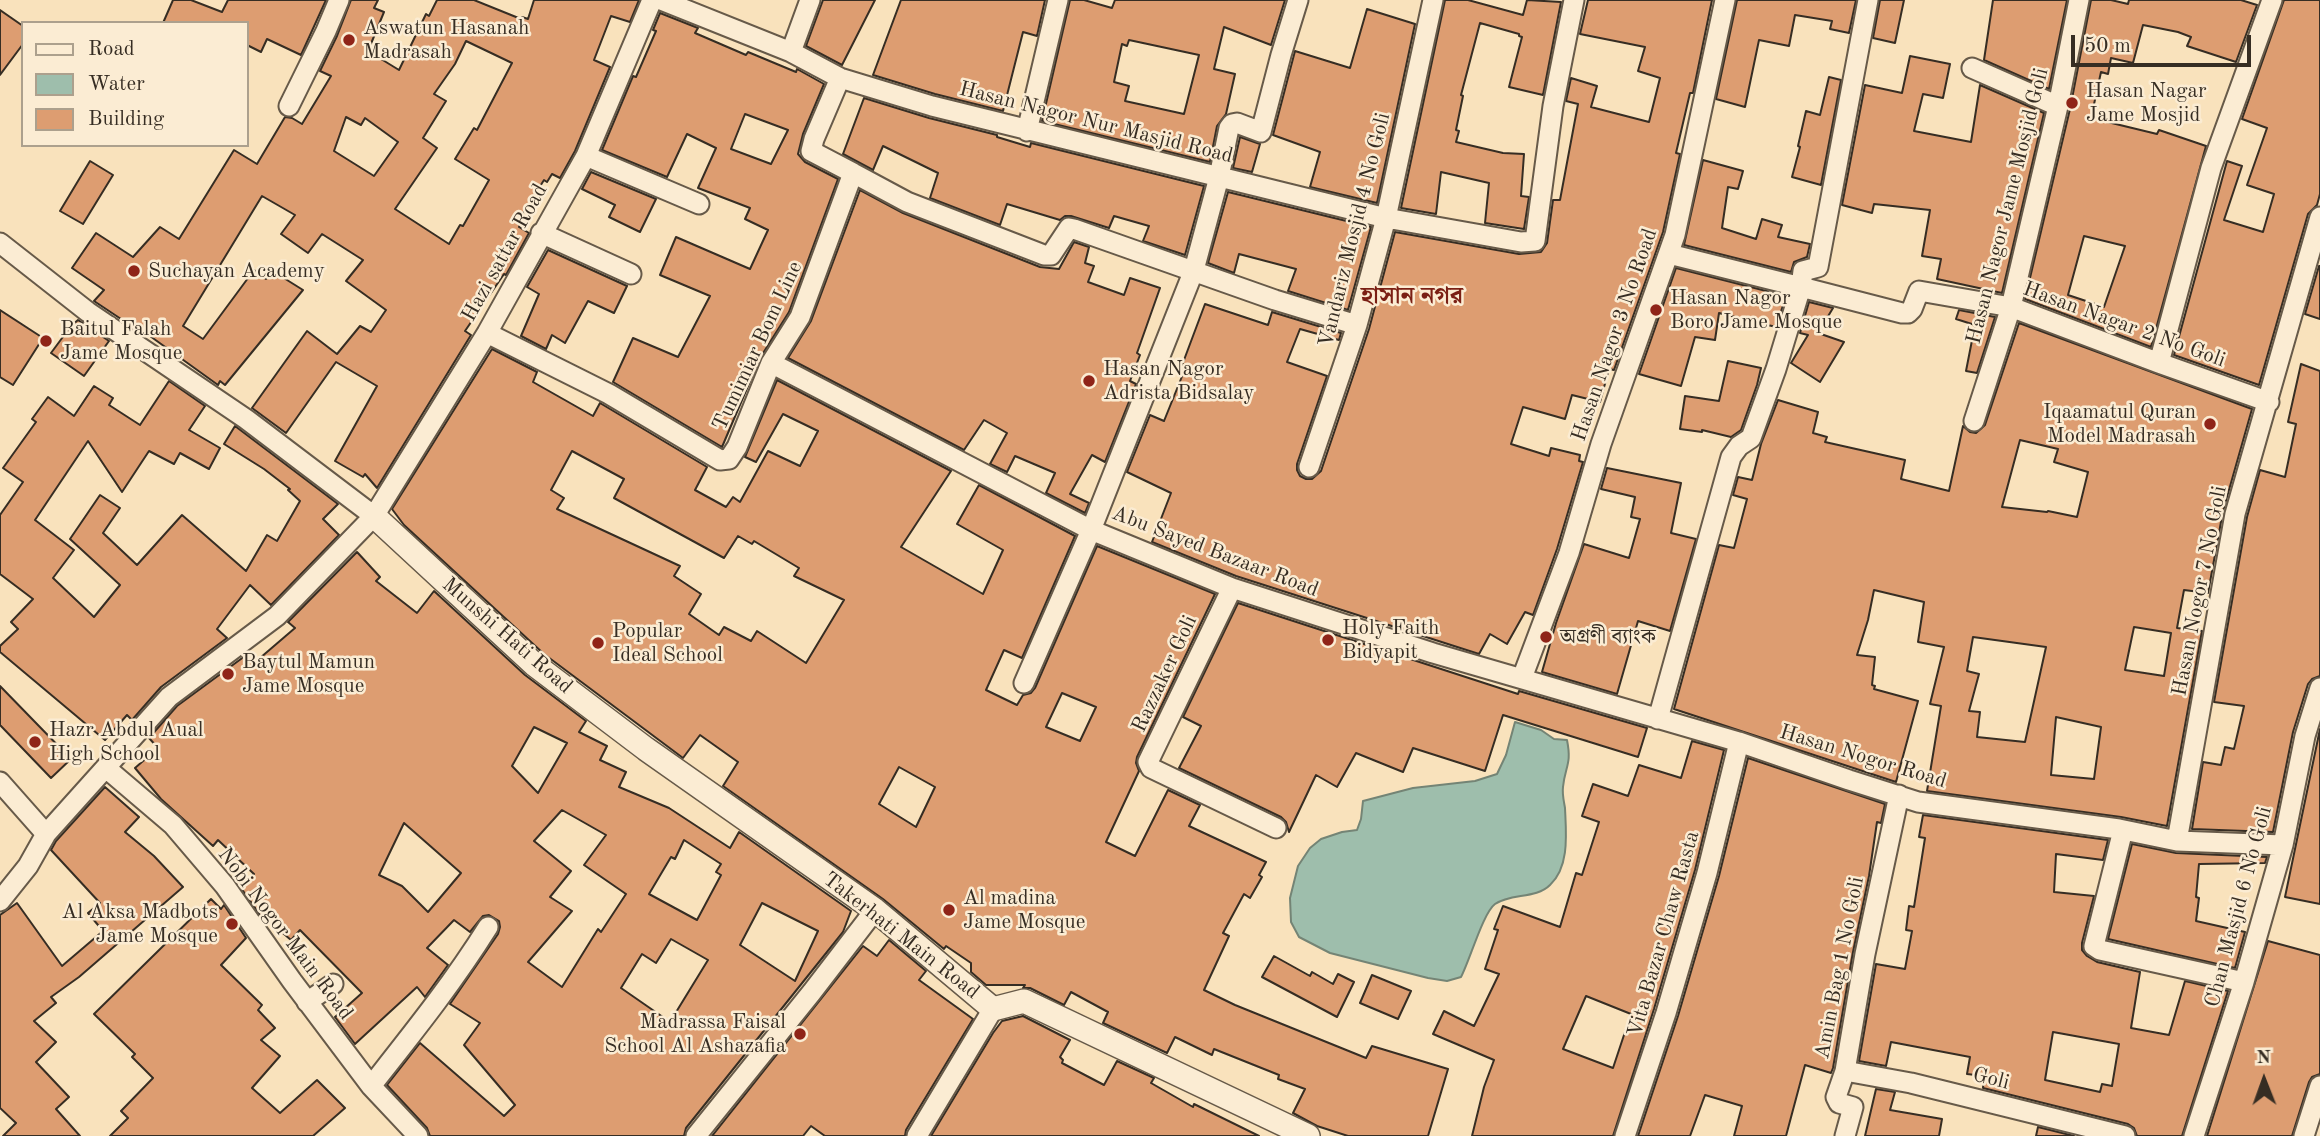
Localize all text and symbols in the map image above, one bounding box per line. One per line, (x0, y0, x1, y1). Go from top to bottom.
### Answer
place label: Aswatun Hasanah Madrasah (363, 15, 529, 65)
legend (21, 21, 248, 147)
scale bar (2075, 21, 2255, 65)
marker: Aswatun Hasanah Madrasah (341, 32, 357, 48)
text: 50 m (2084, 36, 2131, 57)
text: Road (88, 39, 135, 60)
street label: Hasan Nagor Jame Mosjid Goli (1961, 65, 2055, 347)
text: Water (88, 74, 145, 95)
street label: Hasan Nagor Nur Masjid Road (956, 77, 1236, 169)
place label: Hasan Nagar Jame Mosjid (2086, 78, 2206, 128)
marker: Hasan Nagar Jame Mosjid (2064, 95, 2080, 111)
text: Building (88, 109, 164, 130)
street label: Vandariz Mosjid 4 No Goli (1314, 110, 1396, 350)
street label: Hazi sattar Road (457, 180, 553, 326)
street label: Hasan Nagor 3 No Road (1567, 225, 1663, 445)
street label: Tumimiar Bom Line (708, 257, 808, 435)
place label: Suchayan Academy (148, 258, 325, 284)
marker: Suchayan Academy (126, 263, 142, 279)
street label: Hasan Nagar 2 No Goli (2019, 277, 2229, 373)
district label: হাসান নগর (1361, 283, 1463, 311)
place label: Hasan Nagor Boro Jame Mosque (1670, 285, 1842, 335)
marker: Hasan Nagor Boro Jame Mosque (1648, 302, 1664, 318)
place label: Baitul Falah Jame Mosque (60, 316, 182, 366)
marker: Baitul Falah Jame Mosque (38, 333, 54, 349)
place label: Hasan Nagor Adrista Bidsalay (1103, 356, 1254, 406)
marker: Hasan Nagor Adrista Bidsalay (1081, 373, 1097, 389)
place label: Iqaamatul Quran Model Madrasah (2043, 399, 2196, 449)
marker: Iqaamatul Quran Model Madrasah (2202, 416, 2218, 432)
street label: Hasan Nogor 7 No Goli (2167, 484, 2233, 698)
street label: Abu Sayed Bazaar Road (1108, 501, 1322, 603)
street label: Munshi Hati Road (437, 572, 577, 700)
street label: Razzaker Goli (1127, 611, 1203, 737)
place label: Holy Faith Bidyapit (1342, 615, 1439, 665)
place label: Popular Ideal School (612, 618, 723, 668)
place label: অগ্রণী ব্যাংক (1560, 624, 1656, 650)
marker: অগ্রণী ব্যাংক (1538, 629, 1554, 645)
marker: Holy Faith Bidyapit (1320, 632, 1336, 648)
marker: Popular Ideal School (590, 635, 606, 651)
place label: Baytul Mamun Jame Mosque (242, 649, 375, 699)
marker: Baytul Mamun Jame Mosque (220, 666, 236, 682)
place label: Hazr Abdul Aual High School (49, 717, 203, 767)
street label: Hasan Nogor Road (1776, 720, 1950, 794)
marker: Hazr Abdul Aual High School (27, 734, 43, 750)
street label: Chan Masjid 6 No Goli (2200, 804, 2278, 1010)
street label: Vita Bazar Chaw Rasta (1622, 828, 1706, 1040)
street label: Nobi Nogor Main Road (212, 843, 358, 1025)
street label: Takerhati Main Road (818, 867, 984, 1005)
street label: Amin Bag 1 No Goli (1810, 875, 1870, 1061)
place label: Al madina Jame Mosque (963, 885, 1085, 935)
place label: Al Aksa Madbots Jame Mosque (62, 899, 218, 949)
marker: Al madina Jame Mosque (941, 902, 957, 918)
marker: Al Aksa Madbots Jame Mosque (224, 916, 240, 932)
place label: Madrassa Faisal School Al Ashazafia (604, 1009, 786, 1059)
marker: Madrassa Faisal School Al Ashazafia (792, 1026, 808, 1042)
north arrow (2229, 1045, 2299, 1115)
text: N (2256, 1049, 2271, 1068)
street label: Goli (1970, 1062, 2012, 1096)

